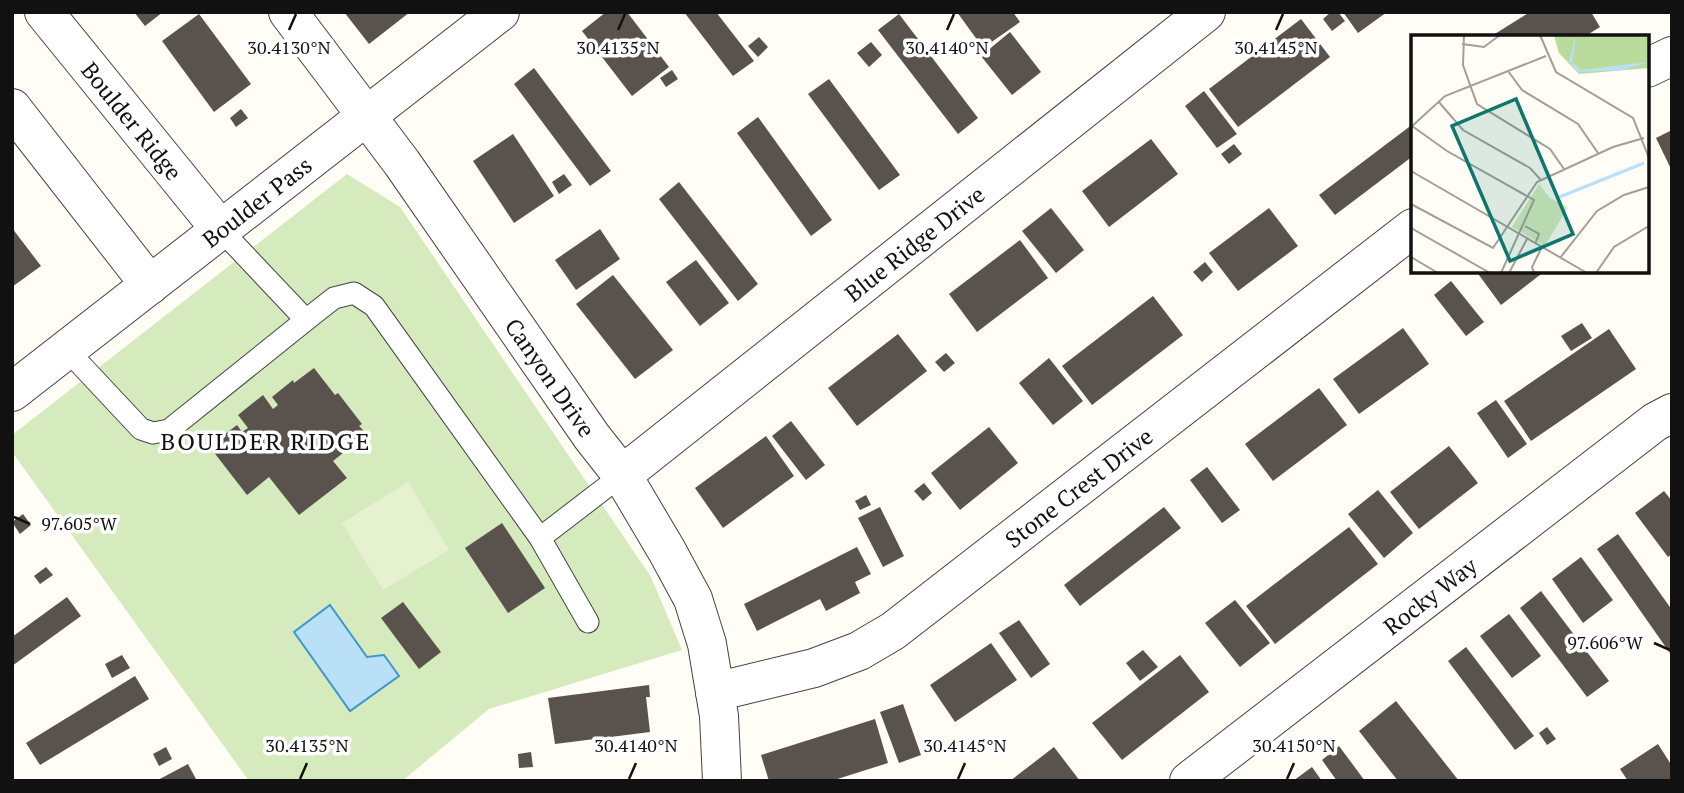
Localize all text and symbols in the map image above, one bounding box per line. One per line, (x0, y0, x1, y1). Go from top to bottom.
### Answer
text: 30.4130°N (247, 35, 331, 59)
text: 30.4135°N (576, 35, 660, 59)
text: 30.4140°N (905, 35, 989, 59)
text: 30.4145°N (1234, 35, 1318, 59)
inset map (1411, 35, 1649, 273)
street label: Boulder Ridge (75, 55, 190, 186)
street label: Boulder Pass (195, 149, 318, 254)
street label: Blue Ridge Drive (838, 178, 991, 308)
street label: Canyon Drive (498, 312, 603, 443)
street label: Stone Crest Drive (998, 420, 1159, 554)
district label: BOULDER RIDGE (160, 425, 372, 457)
text: 97.605°W (41, 511, 117, 535)
street label: Rocky Way (1377, 549, 1483, 641)
text: 97.606°W (1567, 630, 1643, 654)
text: 30.4135°N (265, 733, 349, 757)
text: 30.4140°N (594, 733, 678, 757)
text: 30.4145°N (923, 733, 1007, 757)
text: 30.4150°N (1252, 733, 1336, 757)

